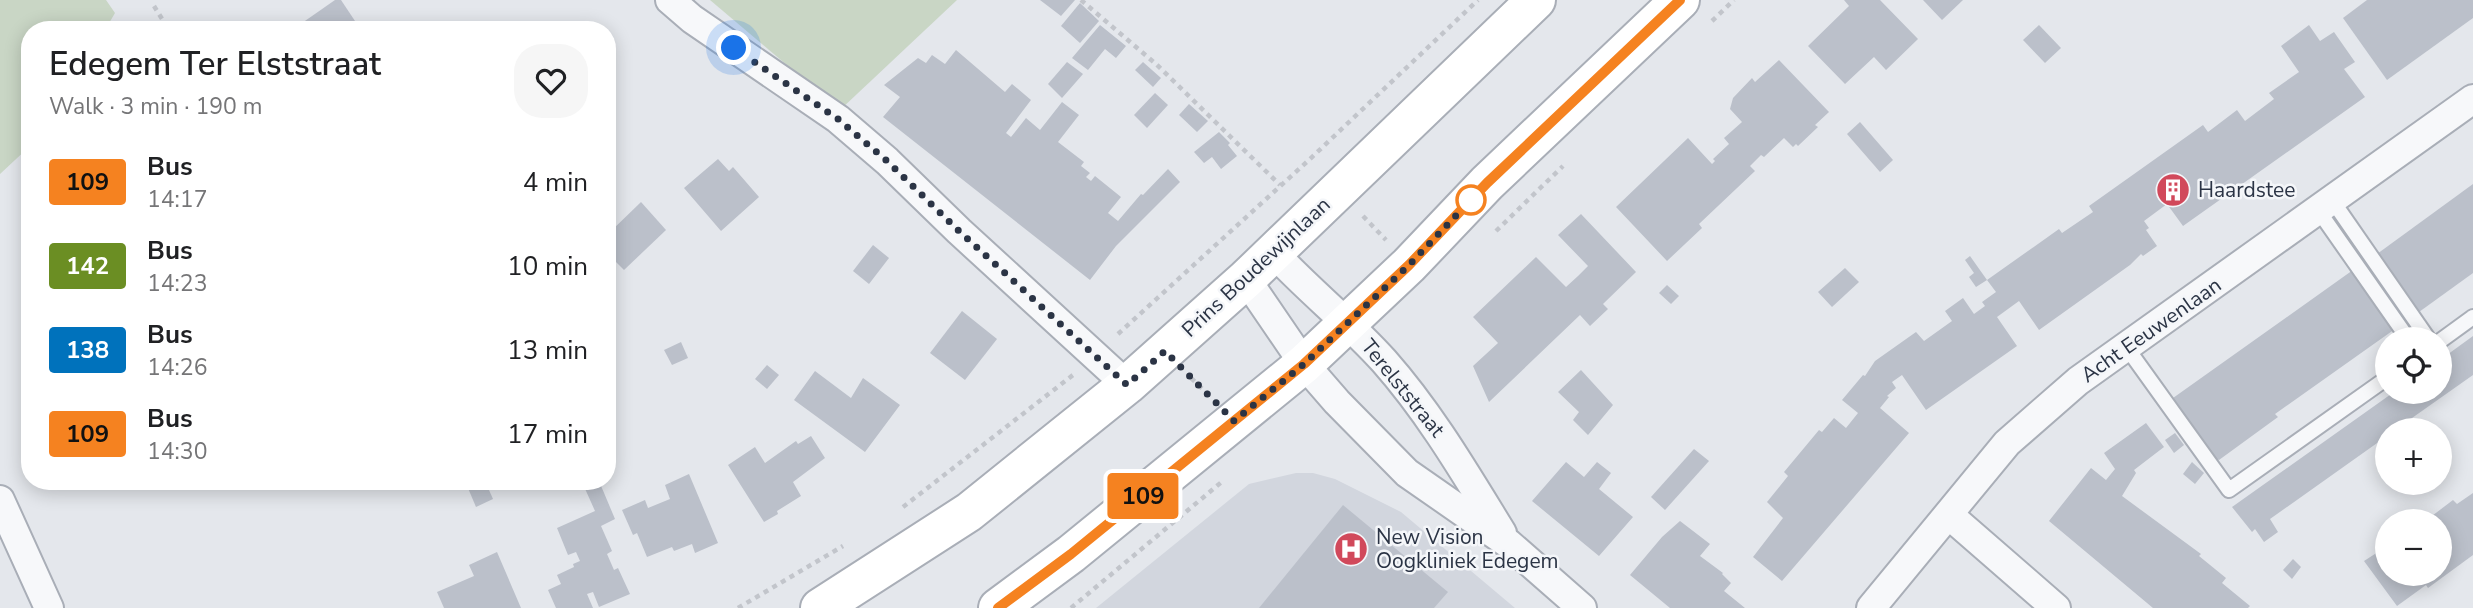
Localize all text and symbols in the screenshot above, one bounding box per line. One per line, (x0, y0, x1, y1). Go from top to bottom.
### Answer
your location (716, 30, 751, 65)
text: Edegem Ter Elststraat (49, 42, 381, 87)
button: heart (514, 44, 588, 118)
text: Walk · 3 min · 190 m (49, 91, 262, 122)
text: Bus (147, 149, 193, 184)
text: 4 min (523, 165, 588, 200)
text: 109 (66, 166, 109, 198)
building icon: Haardstee (2154, 171, 2192, 209)
place label: Haardstee (2198, 176, 2295, 204)
text: 14:17 (147, 184, 207, 215)
unlabelled marker (1456, 185, 1486, 215)
street label: Prins Boudewijnlaan (1176, 191, 1336, 343)
text: Bus (147, 233, 193, 268)
text: 10 min (507, 249, 588, 284)
text: 142 (66, 250, 109, 282)
text: 14:23 (147, 268, 207, 299)
street label: Acht Eeuwenlaan (2075, 271, 2227, 389)
text: Bus (147, 317, 193, 352)
map controls (2375, 327, 2452, 586)
button: locate (2375, 327, 2452, 404)
text: 13 min (507, 333, 588, 368)
street label: Terelststraat (1355, 333, 1452, 443)
text: 138 (66, 334, 109, 366)
text: 14:26 (147, 352, 207, 383)
text: Bus (147, 401, 193, 436)
text: 17 min (507, 417, 588, 452)
text: 109 (66, 418, 109, 450)
button: + (2375, 418, 2452, 495)
text: 14:30 (147, 436, 207, 467)
line badge: 109 (1103, 473, 1183, 519)
text: 109 (1121, 480, 1165, 512)
button: − (2375, 509, 2452, 586)
place label: New Vision Oogkliniek Edegem (1376, 523, 1559, 575)
hospital icon: New Vision Oogkliniek Edegem (1332, 530, 1370, 568)

